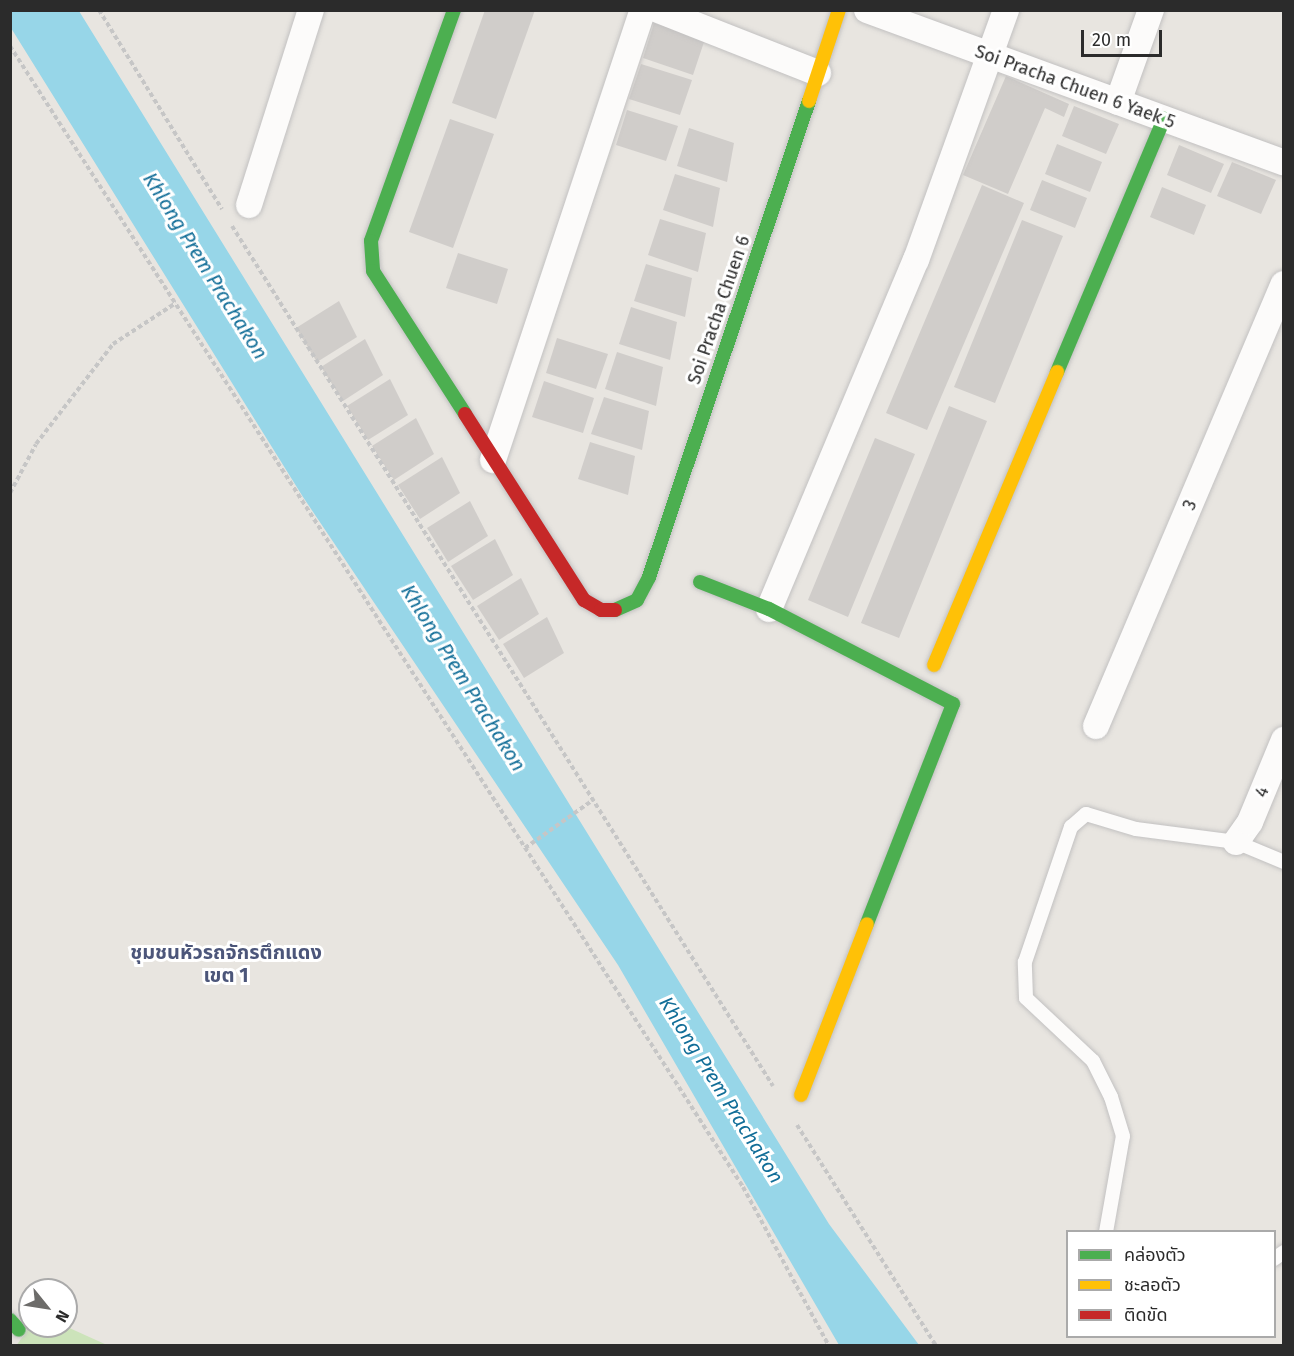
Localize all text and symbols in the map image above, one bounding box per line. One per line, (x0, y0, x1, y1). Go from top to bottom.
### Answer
scale bar (1084, 18, 1165, 56)
text: 20 m (1092, 29, 1131, 51)
street label: Soi Pracha Chuen 6 Yaek 5 (972, 41, 1178, 133)
water label: Khlong Prem Prachakon (138, 168, 272, 364)
street label: Soi Pracha Chuen 6 (683, 233, 755, 387)
street label: 3 (1178, 497, 1202, 513)
water label: Khlong Prem Prachakon (396, 580, 530, 776)
street label: 4 (1250, 784, 1274, 800)
district label: ชุมชนหัวรถจักรตึกแดง เขต 1 (130, 940, 322, 987)
water label: Khlong Prem Prachakon (654, 992, 788, 1188)
legend (1066, 1230, 1276, 1338)
text: คล่องตัว (1124, 1244, 1186, 1266)
text: ชะลอตัว (1124, 1274, 1181, 1296)
north arrow (18, 1278, 78, 1338)
text: ติดขัด (1124, 1304, 1167, 1326)
text: N (51, 1307, 73, 1326)

